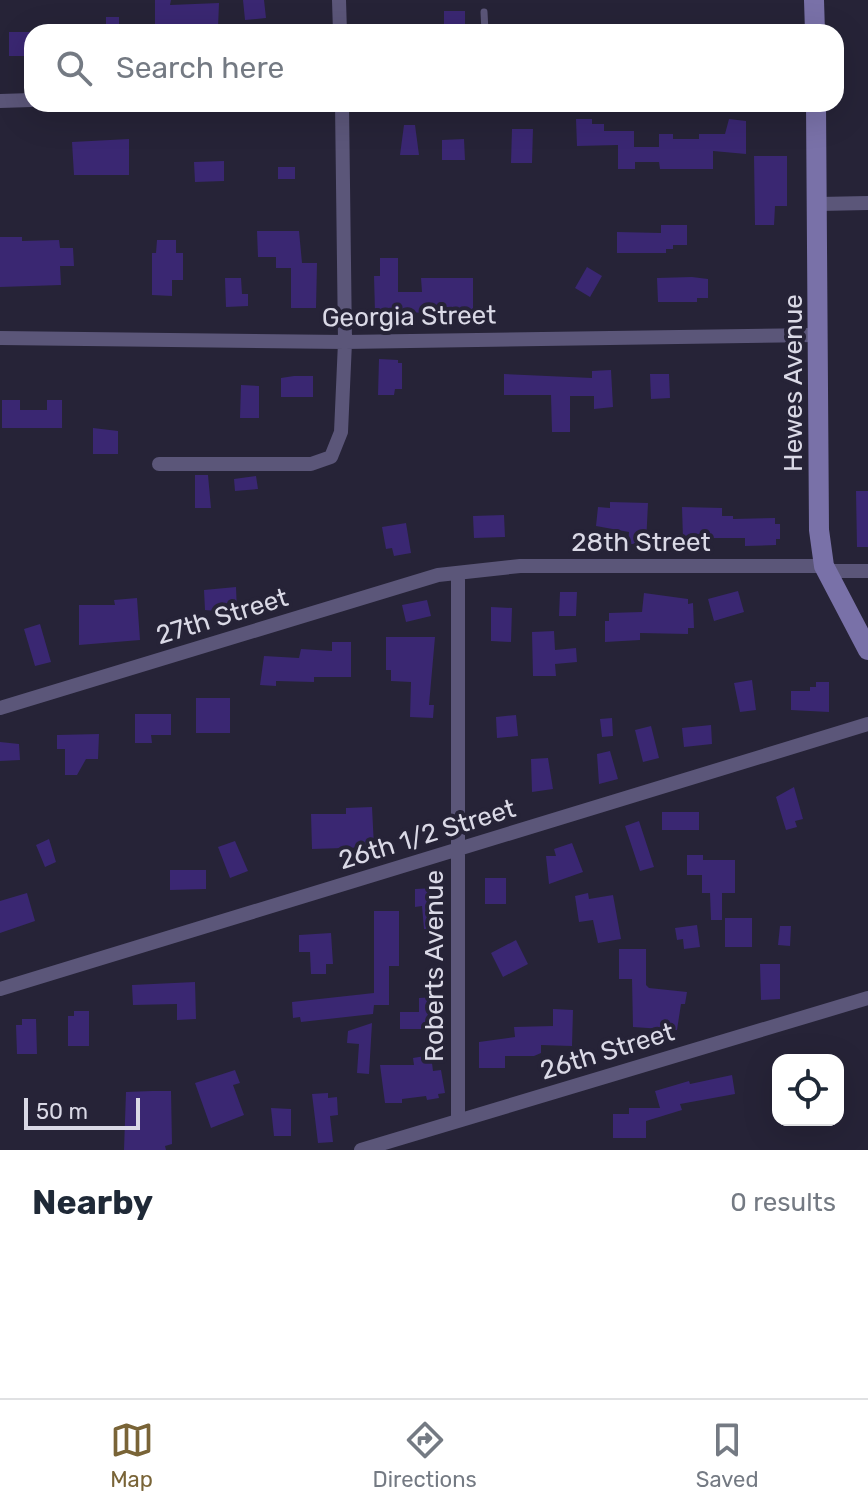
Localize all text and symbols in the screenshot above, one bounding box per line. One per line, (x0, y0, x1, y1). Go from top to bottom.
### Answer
search box (24, 24, 844, 112)
icon: search (52, 46, 96, 90)
text: Search here (116, 50, 284, 86)
street label: Hewes Avenue (778, 294, 809, 472)
street label: Georgia Street (322, 299, 497, 334)
street label: 28th Street (571, 527, 711, 558)
street label: 27th Street (153, 582, 292, 651)
street label: 26th 1/2 Street (335, 793, 519, 876)
street label: Roberts Avenue (419, 870, 450, 1062)
street label: 26th Street (536, 1016, 678, 1087)
map controls (772, 1054, 844, 1126)
button: locate (772, 1054, 844, 1126)
scale bar (24, 1094, 140, 1130)
text: 50 m (36, 1098, 88, 1125)
text: Nearby (32, 1182, 153, 1223)
text: 0 results (730, 1187, 836, 1218)
tab: Map (110, 1418, 154, 1493)
tab: Directions (373, 1418, 477, 1493)
tab: Saved (696, 1418, 759, 1493)

